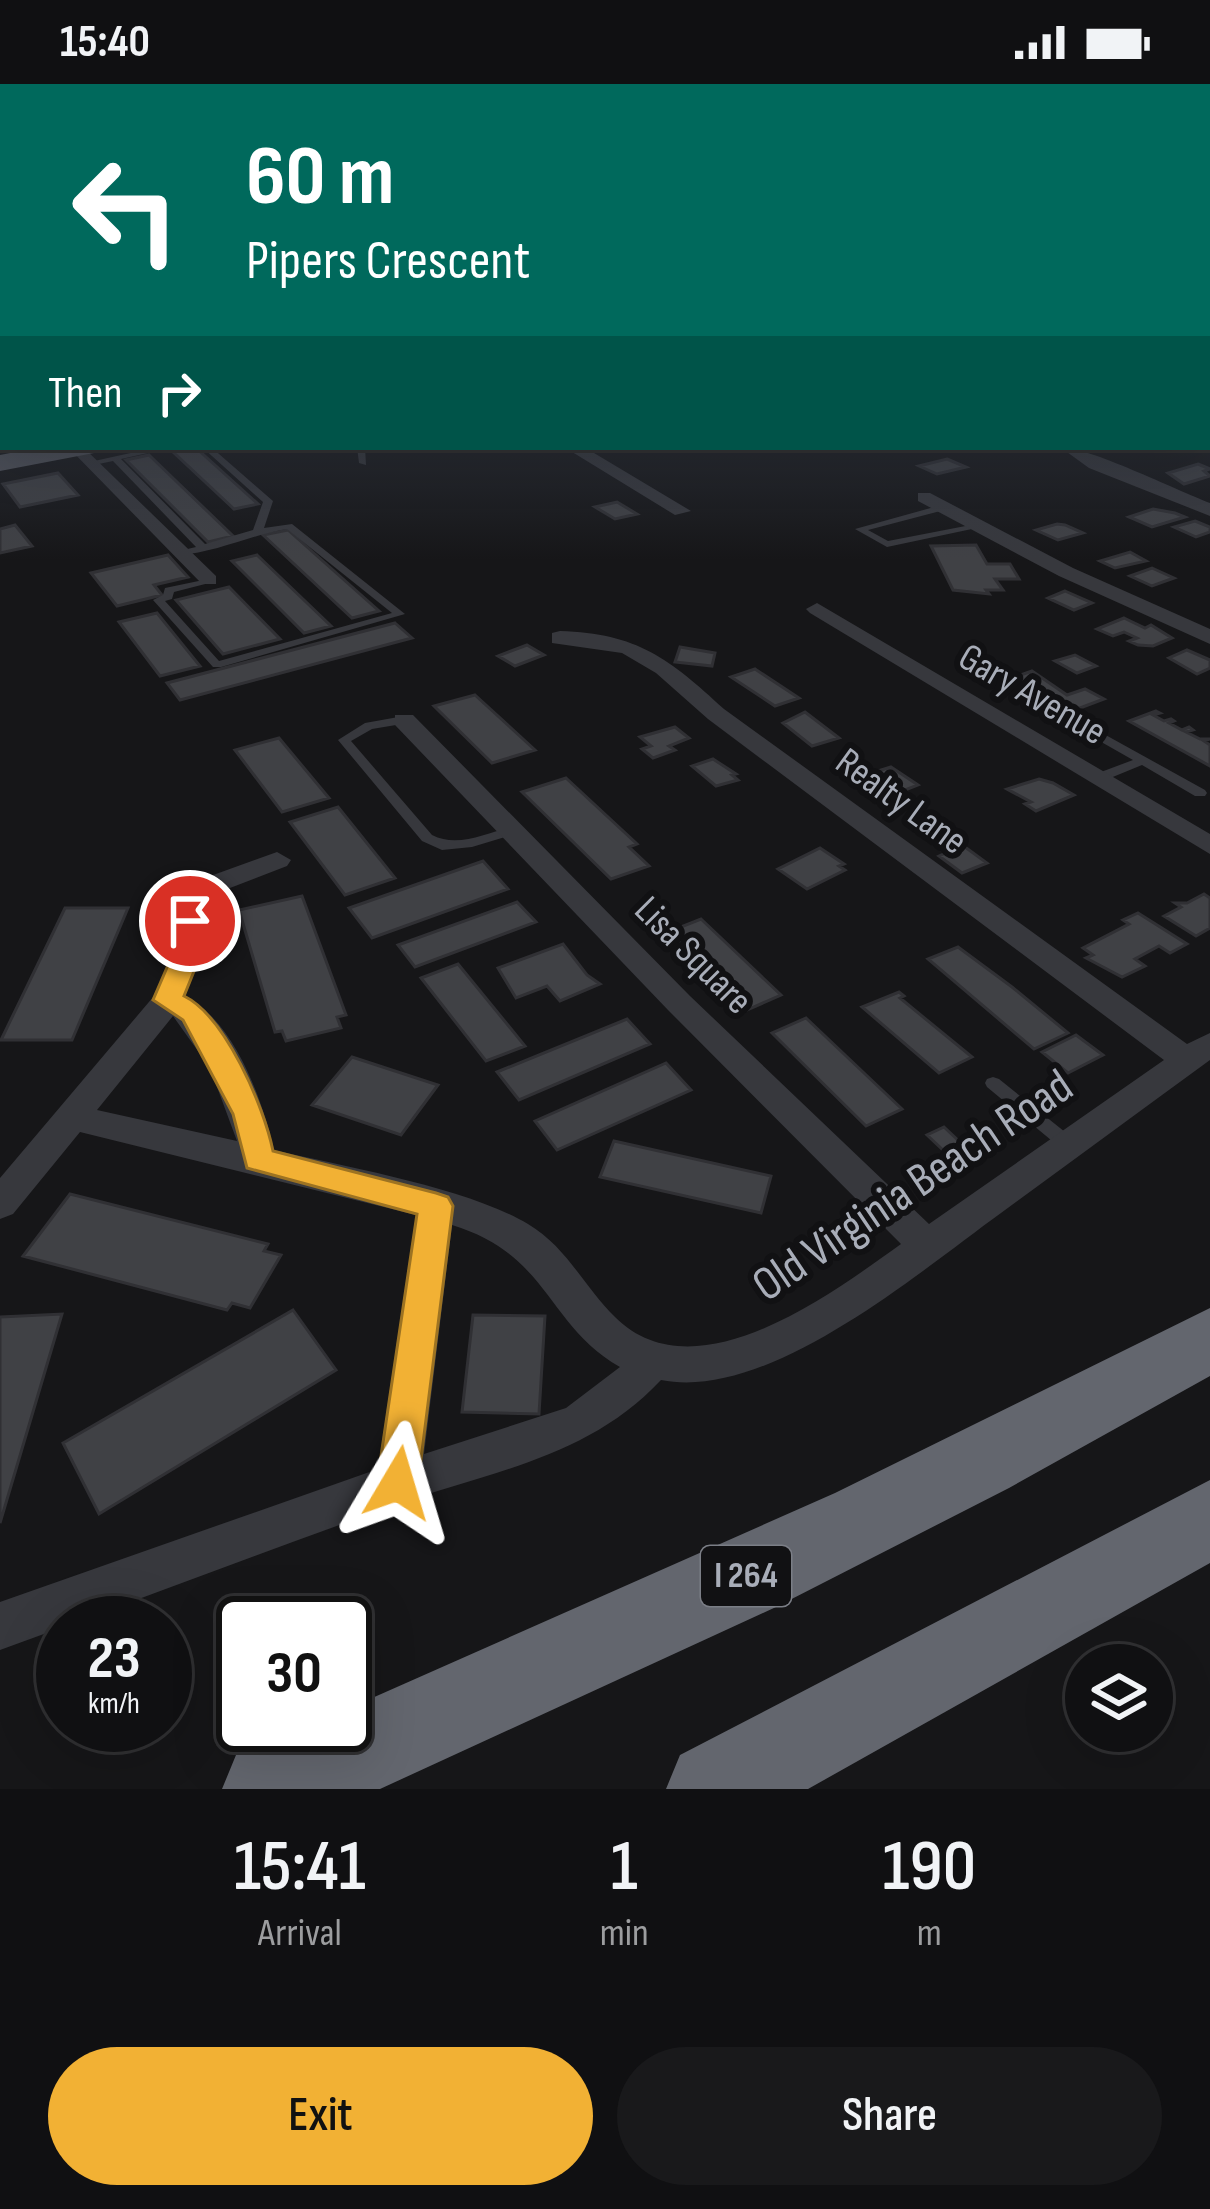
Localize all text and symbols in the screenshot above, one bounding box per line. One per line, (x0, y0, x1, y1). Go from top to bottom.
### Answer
text: 15:40 (60, 15, 150, 70)
text: 60 m (246, 127, 394, 228)
icon: left (48, 132, 204, 288)
text: Pipers Crescent (246, 229, 530, 294)
icon: right (146, 360, 212, 426)
text: Then (48, 366, 122, 421)
street label: Gary Avenue (950, 634, 1114, 756)
street label: Realty Lane (826, 739, 976, 865)
pin (139, 870, 241, 972)
street label: Lisa Square (624, 887, 762, 1025)
icon: arrive (157, 888, 223, 954)
street label: Old Virginia Beach Road (742, 1058, 1084, 1314)
position arrow (335, 1420, 461, 1546)
road number: I 264 (701, 1546, 791, 1606)
speed limit sign: 30 (216, 1596, 372, 1752)
text: 23 (87, 1623, 141, 1695)
map controls (1065, 1644, 1173, 1752)
button: layers (1065, 1644, 1173, 1752)
text: km/h (88, 1686, 140, 1722)
text: 15:41 (234, 1824, 366, 1911)
text: 1 (611, 1824, 638, 1911)
text: 190 (883, 1824, 976, 1911)
text: Arrival (258, 1910, 342, 1957)
text: min (600, 1910, 649, 1957)
text: m (917, 1910, 942, 1957)
button: Exit (48, 2047, 593, 2185)
button: Share (617, 2047, 1162, 2185)

